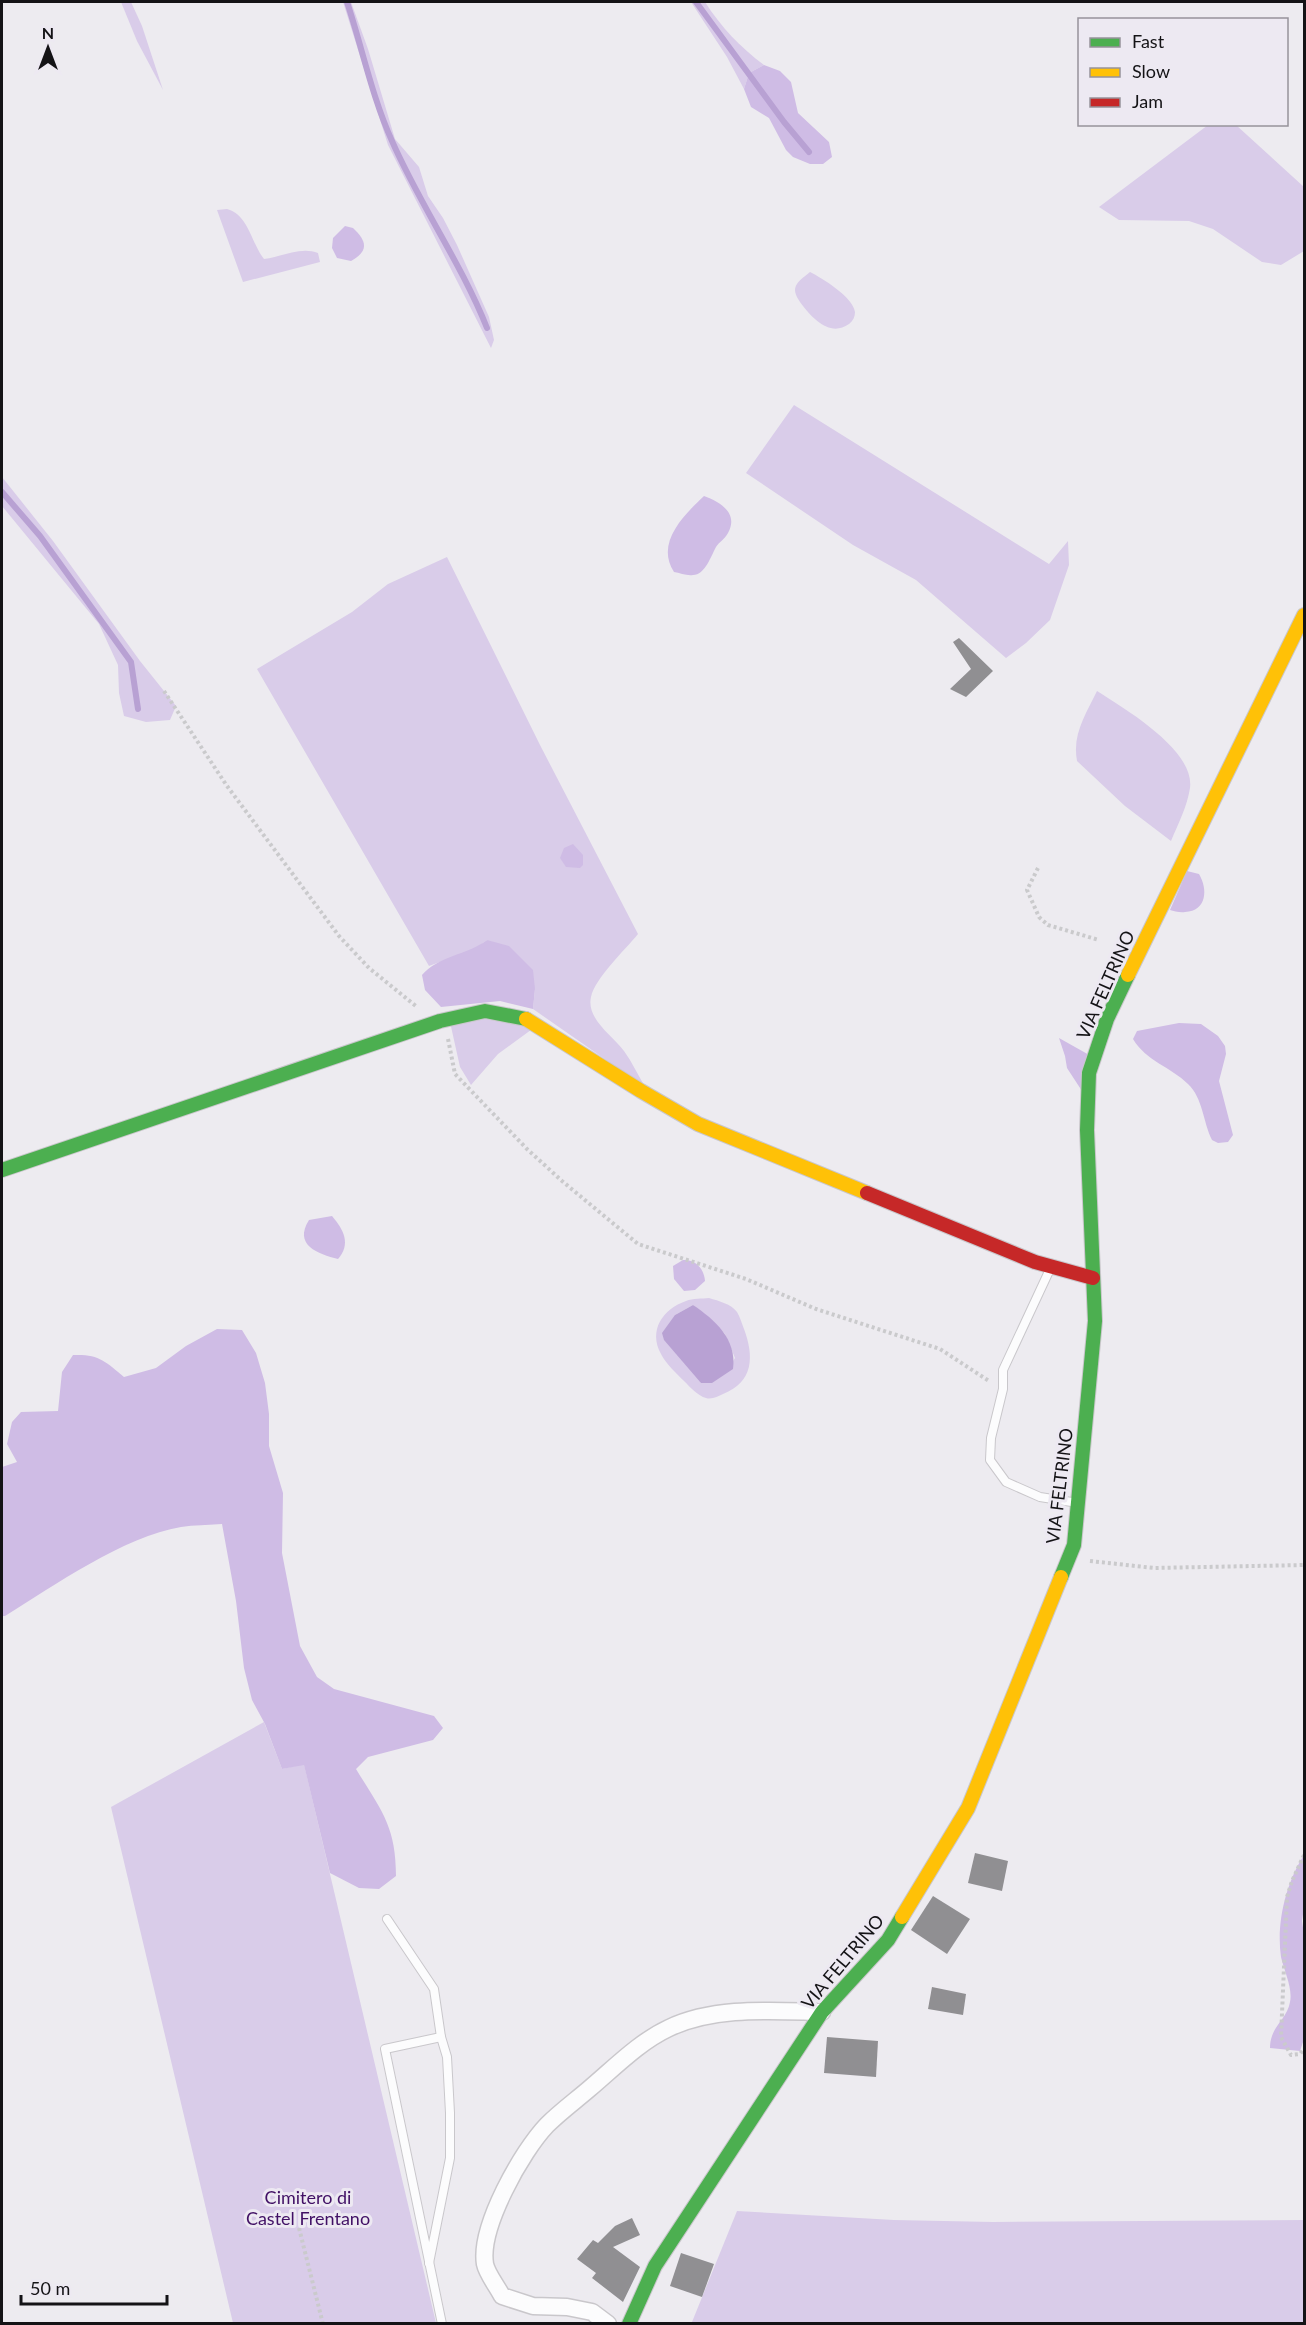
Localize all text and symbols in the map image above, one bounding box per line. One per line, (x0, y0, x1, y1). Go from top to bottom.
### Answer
north arrow (18, 18, 78, 78)
legend (1078, 18, 1288, 126)
text: N (42, 23, 54, 42)
text: Fast (1132, 30, 1165, 52)
text: Slow (1132, 60, 1170, 82)
text: Jam (1132, 90, 1163, 112)
street label: VIA FELTRINO (1071, 927, 1139, 1042)
street label: VIA FELTRINO (1041, 1427, 1077, 1545)
street label: VIA FELTRINO (796, 1910, 888, 2013)
park label: Cimitero di Castel Frentano (246, 2186, 370, 2229)
scale bar (21, 2268, 166, 2306)
text: 50 m (30, 2277, 70, 2299)

